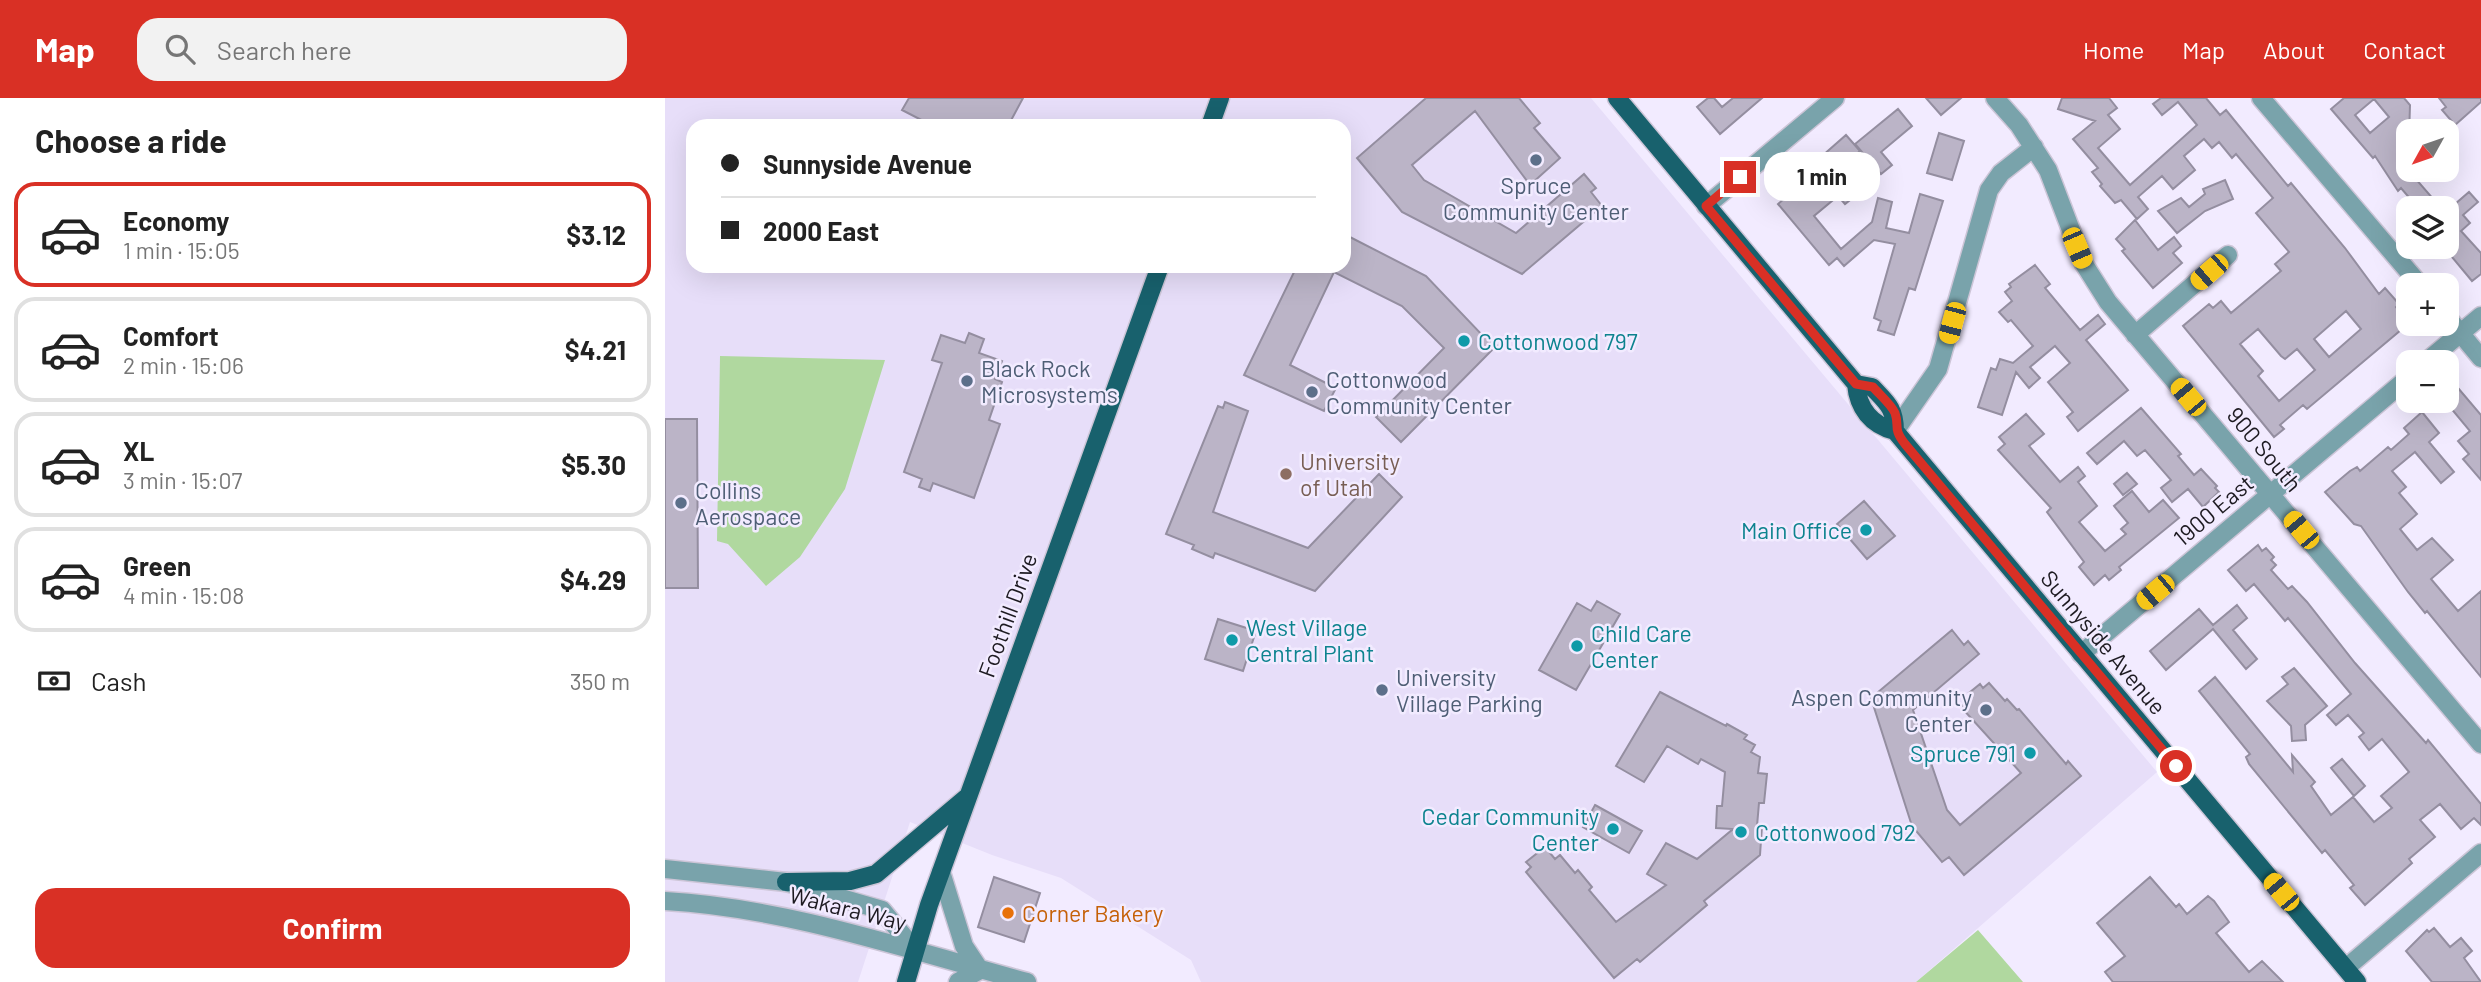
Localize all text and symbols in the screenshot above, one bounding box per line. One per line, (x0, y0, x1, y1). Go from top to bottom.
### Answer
search box (137, 18, 627, 81)
text: Map (35, 29, 95, 69)
icon: search (161, 30, 199, 68)
text: Search here (217, 34, 352, 65)
text: Home (2083, 35, 2144, 64)
text: Map (2182, 35, 2225, 64)
text: About (2263, 35, 2325, 64)
text: Contact (2363, 35, 2446, 64)
north arrow (2396, 119, 2459, 182)
map controls (2396, 119, 2459, 413)
text: Choose a ride (35, 121, 227, 159)
text: Sunnyside Avenue (763, 148, 972, 179)
marker: Spruce Community Center (1528, 152, 1544, 168)
callout: 1 min (1765, 153, 1880, 202)
route end (1724, 161, 1756, 193)
text: 1 min (1797, 162, 1847, 190)
place label: Spruce Community Center (1443, 171, 1630, 225)
button: layers (2396, 196, 2459, 259)
icon: car (39, 203, 102, 266)
text: Economy (123, 205, 229, 236)
text: 2000 East (763, 215, 879, 246)
text: $3.12 (566, 219, 626, 250)
car (2060, 225, 2095, 271)
text: 1 min · 15:05 (123, 236, 239, 264)
car (2187, 250, 2232, 294)
button: + (2396, 273, 2459, 336)
car (1937, 300, 1968, 346)
icon: car (39, 318, 102, 381)
text: Comfort (123, 320, 219, 351)
place label: Cottonwood 797 (1478, 327, 1638, 355)
marker: Cottonwood 797 (1456, 333, 1472, 349)
text: $4.21 (565, 334, 626, 365)
button: − (2396, 350, 2459, 413)
text: 2 min · 15:06 (123, 351, 244, 379)
place label: Black Rock Microsystems (981, 354, 1118, 408)
place label: Cottonwood Community Center (1326, 365, 1513, 419)
marker: Black Rock Microsystems (959, 373, 975, 389)
car (2167, 374, 2210, 420)
marker: Cottonwood Community Center (1304, 384, 1320, 400)
street label: 900 South (2222, 401, 2308, 497)
icon: car (39, 433, 102, 496)
text: XL (123, 435, 154, 466)
place label: University of Utah (1300, 447, 1401, 501)
text: $5.30 (561, 449, 626, 480)
text: 3 min · 15:07 (123, 466, 242, 494)
marker: University of Utah (1278, 466, 1294, 482)
street label: 1900 East (2167, 469, 2259, 551)
place label: Collins Aerospace (695, 476, 801, 530)
marker: Collins Aerospace (673, 495, 689, 511)
car (2280, 507, 2323, 553)
place label: Main Office (1741, 516, 1852, 544)
marker: Main Office (1858, 522, 1874, 538)
icon: car (39, 548, 102, 611)
street label: Foothill Drive (972, 549, 1042, 681)
text: Green (123, 550, 191, 581)
text: $4.29 (560, 564, 626, 595)
street label: Sunnyside Avenue (2036, 564, 2172, 720)
car (2133, 570, 2178, 614)
text: 4 min · 15:08 (123, 581, 244, 609)
place label: West Village Central Plant (1246, 613, 1374, 667)
place label: Child Care Center (1591, 619, 1692, 673)
marker: West Village Central Plant (1224, 632, 1240, 648)
marker: Child Care Center (1569, 638, 1585, 654)
icon: cash (35, 662, 73, 700)
place label: University Village Parking (1396, 663, 1543, 717)
text: Cash (91, 665, 146, 696)
text: 350 m (570, 667, 630, 695)
marker: University Village Parking (1374, 682, 1390, 698)
place label: Aspen Community Center (1791, 683, 1973, 737)
marker: Aspen Community Center (1978, 702, 1994, 718)
place label: Spruce 791 (1910, 739, 2016, 767)
marker: Spruce 791 (2022, 745, 2038, 761)
route start (2160, 750, 2192, 782)
place label: Cedar Community Center (1421, 802, 1600, 856)
place label: Cottonwood 792 (1755, 818, 1916, 846)
marker: Cedar Community Center (1605, 821, 1621, 837)
marker: Cottonwood 792 (1733, 824, 1749, 840)
car (2260, 869, 2303, 915)
street label: Wakara Way (786, 880, 910, 936)
button: Confirm (35, 888, 630, 968)
place label: Corner Bakery (1022, 899, 1164, 927)
marker: Corner Bakery (1000, 905, 1016, 921)

